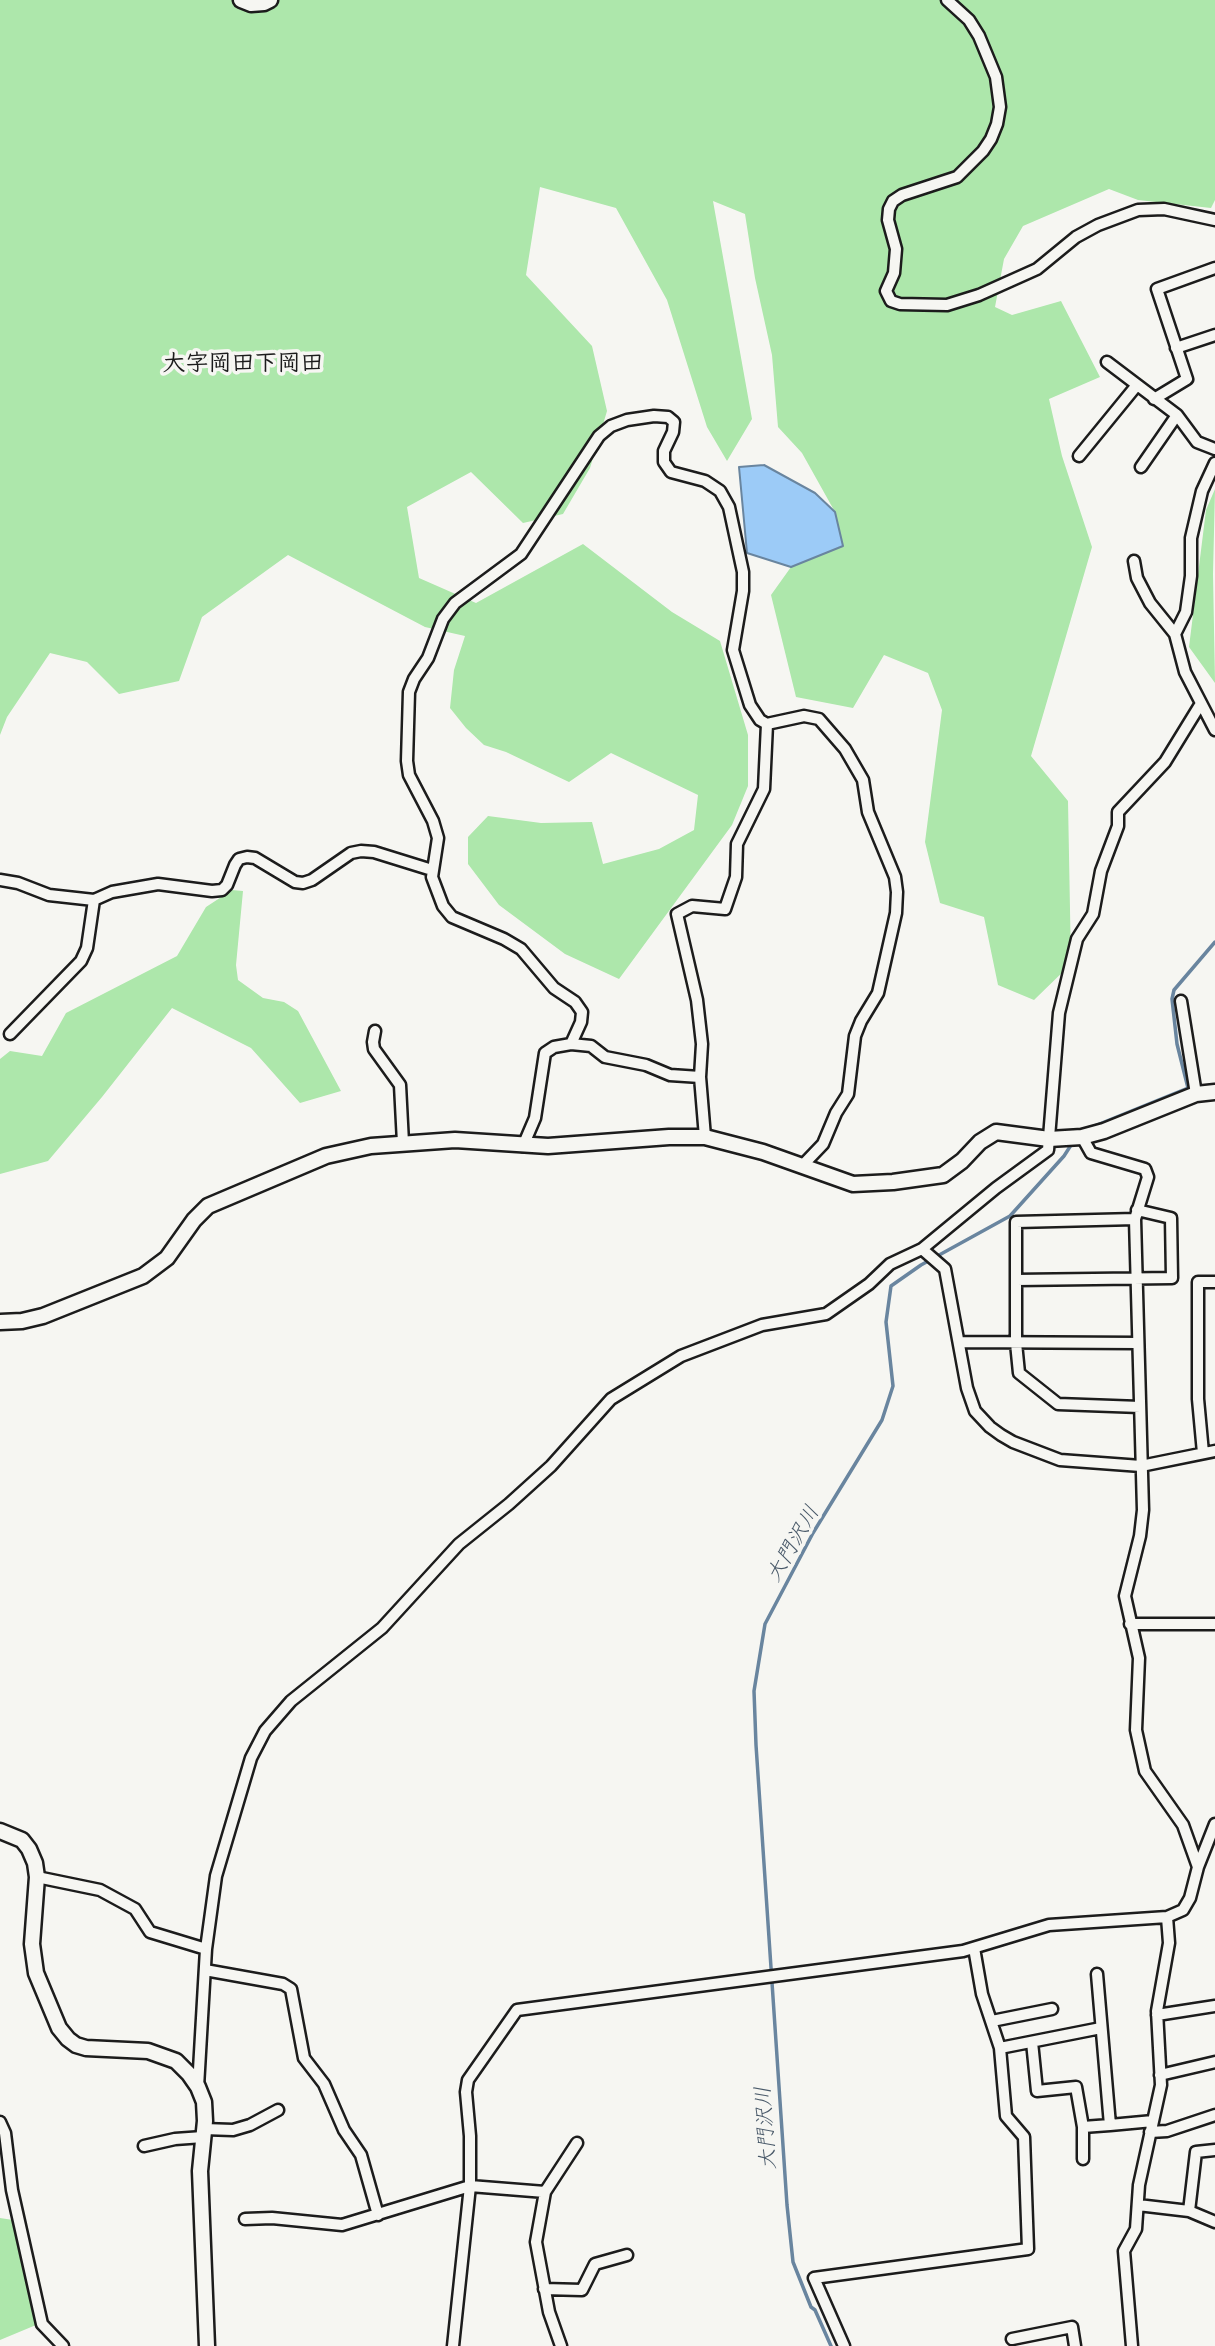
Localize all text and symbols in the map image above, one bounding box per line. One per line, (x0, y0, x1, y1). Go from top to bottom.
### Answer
district label: 大字岡田下岡田 (163, 349, 323, 377)
water label: 大門沢川 (761, 1501, 825, 1587)
water label: 大門沢川 (751, 2085, 781, 2171)

